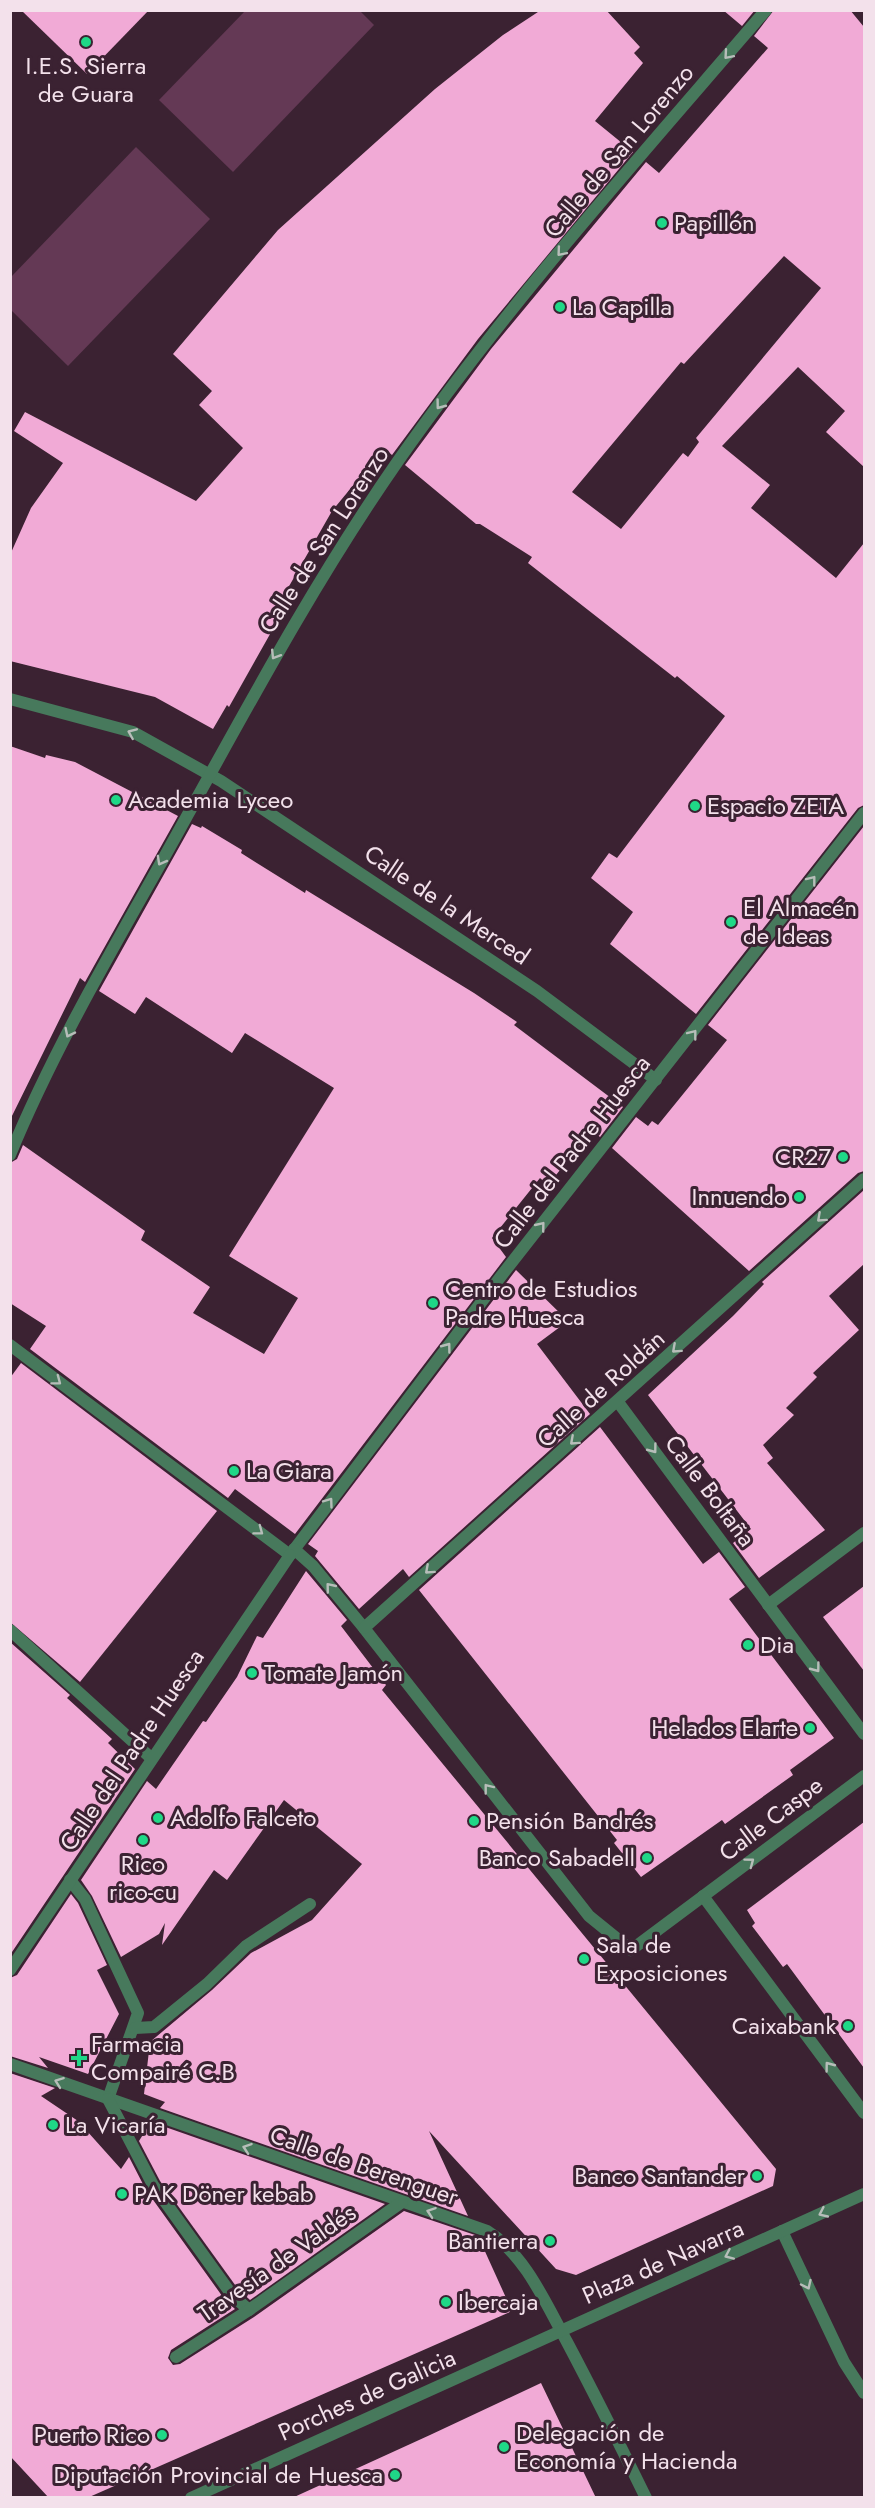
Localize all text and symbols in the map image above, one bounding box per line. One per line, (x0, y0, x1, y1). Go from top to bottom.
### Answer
marker: I.E.S. Sierra de Guara (79, 35, 93, 49)
place label: I.E.S. Sierra de Guara (26, 48, 146, 111)
one-way arrow (724, 48, 735, 59)
street label: Calle de San Lorenzo (536, 56, 702, 245)
place label: Papillón (674, 205, 755, 240)
marker: Papillón (655, 216, 669, 230)
one-way arrow (558, 245, 569, 256)
place label: La Capilla (572, 289, 672, 324)
marker: La Capilla (553, 300, 567, 314)
one-way arrow (437, 398, 448, 409)
street label: Calle de San Lorenzo (250, 439, 397, 640)
one-way arrow (271, 649, 283, 659)
one-way arrow (127, 728, 138, 740)
place label: Academia Lyceo (128, 782, 293, 817)
place label: Espacio ZETA (707, 788, 844, 823)
marker: Academia Lyceo (109, 793, 123, 807)
marker: Espacio ZETA (688, 799, 702, 813)
street label: Calle de la Merced (357, 836, 537, 973)
one-way arrow (157, 855, 168, 866)
one-way arrow (805, 876, 816, 887)
place label: El Almacén de Ideas (743, 890, 857, 953)
marker: El Almacén de Ideas (724, 915, 738, 929)
one-way arrow (65, 1027, 76, 1038)
one-way arrow (685, 1030, 696, 1041)
street label: Calle del Padre Huesca (485, 1047, 658, 1256)
place label: CR27 (775, 1139, 831, 1174)
marker: CR27 (836, 1150, 850, 1164)
place label: Innuendo (692, 1179, 787, 1214)
marker: Innuendo (792, 1190, 806, 1204)
one-way arrow (817, 1211, 828, 1222)
one-way arrow (534, 1221, 545, 1232)
place label: Centro de Estudios Padre Huesca (445, 1271, 638, 1334)
marker: Centro de Estudios Padre Huesca (426, 1296, 440, 1310)
street label: Calle de Roldán (529, 1321, 673, 1456)
one-way arrow (672, 1342, 683, 1353)
one-way arrow (439, 1343, 450, 1354)
one-way arrow (50, 1373, 61, 1384)
street label: Calle Boltaña (657, 1427, 764, 1554)
one-way arrow (571, 1434, 581, 1445)
one-way arrow (645, 1442, 656, 1453)
place label: La Giara (246, 1453, 332, 1488)
marker: La Giara (227, 1464, 241, 1478)
one-way arrow (322, 1498, 333, 1509)
one-way arrow (252, 1524, 263, 1535)
one-way arrow (425, 1563, 435, 1574)
one-way arrow (327, 1583, 338, 1594)
place label: Dia (760, 1627, 794, 1662)
marker: Dia (741, 1638, 755, 1652)
street label: Calle del Padre Huesca (51, 1642, 212, 1858)
place label: Tomate Jamón (264, 1655, 403, 1690)
one-way arrow (809, 1662, 820, 1673)
marker: Tomate Jamón (245, 1666, 259, 1680)
place label: Helados Elarte (651, 1710, 798, 1745)
marker: Helados Elarte (803, 1721, 817, 1735)
street label: Calle Caspe (711, 1768, 830, 1869)
one-way arrow (485, 1783, 496, 1794)
place label: Adolfo Falceto (170, 1800, 316, 1835)
place label: Pensión Bandrés (486, 1803, 653, 1838)
marker: Adolfo Falceto (151, 1811, 165, 1825)
marker: Pensión Bandrés (467, 1814, 481, 1828)
marker: Rico rico-cu (136, 1833, 150, 1847)
place label: Banco Sabadell (479, 1840, 635, 1875)
place label: Rico rico-cu (109, 1846, 177, 1909)
marker: Banco Sabadell (640, 1851, 654, 1865)
one-way arrow (743, 1858, 754, 1869)
place label: Sala de Exposiciones (596, 1927, 727, 1990)
marker: Sala de Exposiciones (577, 1952, 591, 1966)
place label: Caixabank (732, 2008, 836, 2043)
marker: Caixabank (841, 2019, 855, 2033)
place label: Farmacia Compairé C.B (91, 2026, 235, 2089)
marker: Farmacia Compairé C.B (72, 2051, 86, 2065)
one-way arrow (826, 2061, 837, 2072)
one-way arrow (54, 2076, 65, 2089)
place label: La Vicaría (65, 2107, 166, 2142)
street label: Calle de Berenguer (265, 2117, 464, 2214)
marker: La Vicaría (46, 2118, 60, 2132)
one-way arrow (242, 2142, 253, 2155)
place label: Banco Santander (574, 2158, 746, 2193)
marker: Banco Santander (750, 2169, 764, 2183)
place label: PAK Döner kebab (134, 2176, 313, 2211)
marker: PAK Döner kebab (115, 2187, 129, 2201)
street label: Travesía de Valdés (191, 2195, 363, 2330)
one-way arrow (819, 2205, 830, 2217)
one-way arrow (426, 2207, 437, 2219)
street label: Plaza de Navarra (576, 2210, 749, 2313)
place label: Bantierra (448, 2223, 538, 2258)
marker: Bantierra (543, 2234, 557, 2248)
one-way arrow (724, 2248, 735, 2260)
one-way arrow (799, 2278, 811, 2289)
place label: Ibercaja (458, 2284, 538, 2319)
marker: Ibercaja (439, 2295, 453, 2309)
street label: Porches de Galicia (272, 2340, 461, 2449)
place label: Delegación de Economía y Hacienda (516, 2415, 738, 2478)
place label: Puerto Rico (34, 2417, 150, 2452)
marker: Puerto Rico (155, 2428, 169, 2442)
marker: Delegación de Economía y Hacienda (497, 2440, 511, 2454)
place label: Diputación Provincial de Huesca (54, 2457, 383, 2492)
marker: Diputación Provincial de Huesca (388, 2468, 402, 2482)

